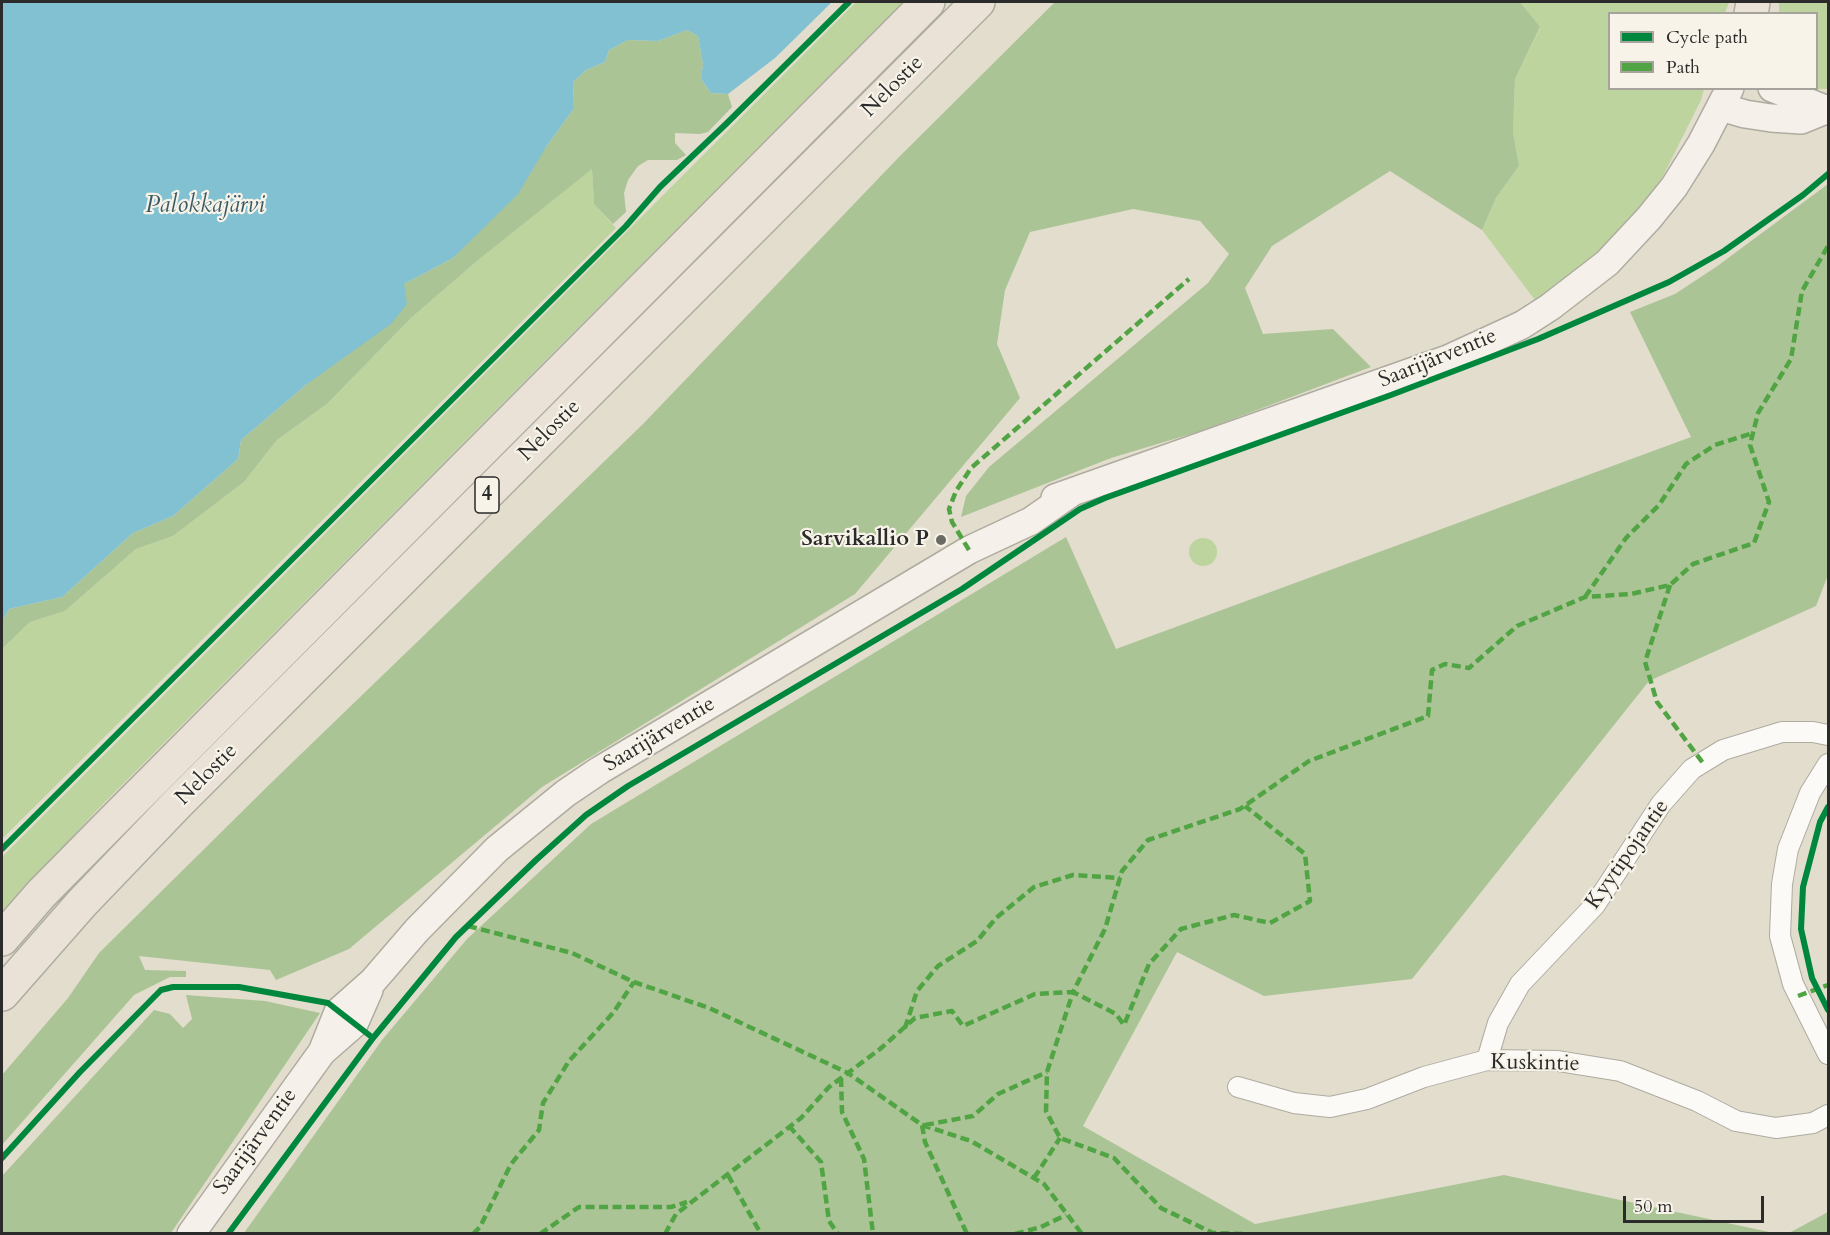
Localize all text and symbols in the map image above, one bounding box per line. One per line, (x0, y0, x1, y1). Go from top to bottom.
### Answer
legend (1608, 12, 1818, 90)
text: Cycle path (1666, 25, 1748, 50)
street label: Nelostie (857, 51, 929, 123)
text: Path (1666, 55, 1700, 80)
water label: Palokkajärvi (145, 192, 265, 220)
street label: Saarijärventie (1375, 323, 1501, 395)
street label: Nelostie (514, 395, 586, 467)
road number: 4 (475, 477, 499, 513)
place label: Sarvikallio P (801, 527, 929, 553)
marker: Sarvikallio P (934, 533, 948, 547)
street label: Saarijärventie (600, 692, 720, 778)
street label: Nelostie (171, 739, 243, 811)
street label: Kyytipojantie (1581, 795, 1675, 915)
street label: Kuskintie (1490, 1050, 1580, 1078)
street label: Saarijärventie (209, 1084, 303, 1200)
scale bar (1626, 1184, 1767, 1222)
text: 50 m (1634, 1194, 1673, 1219)

